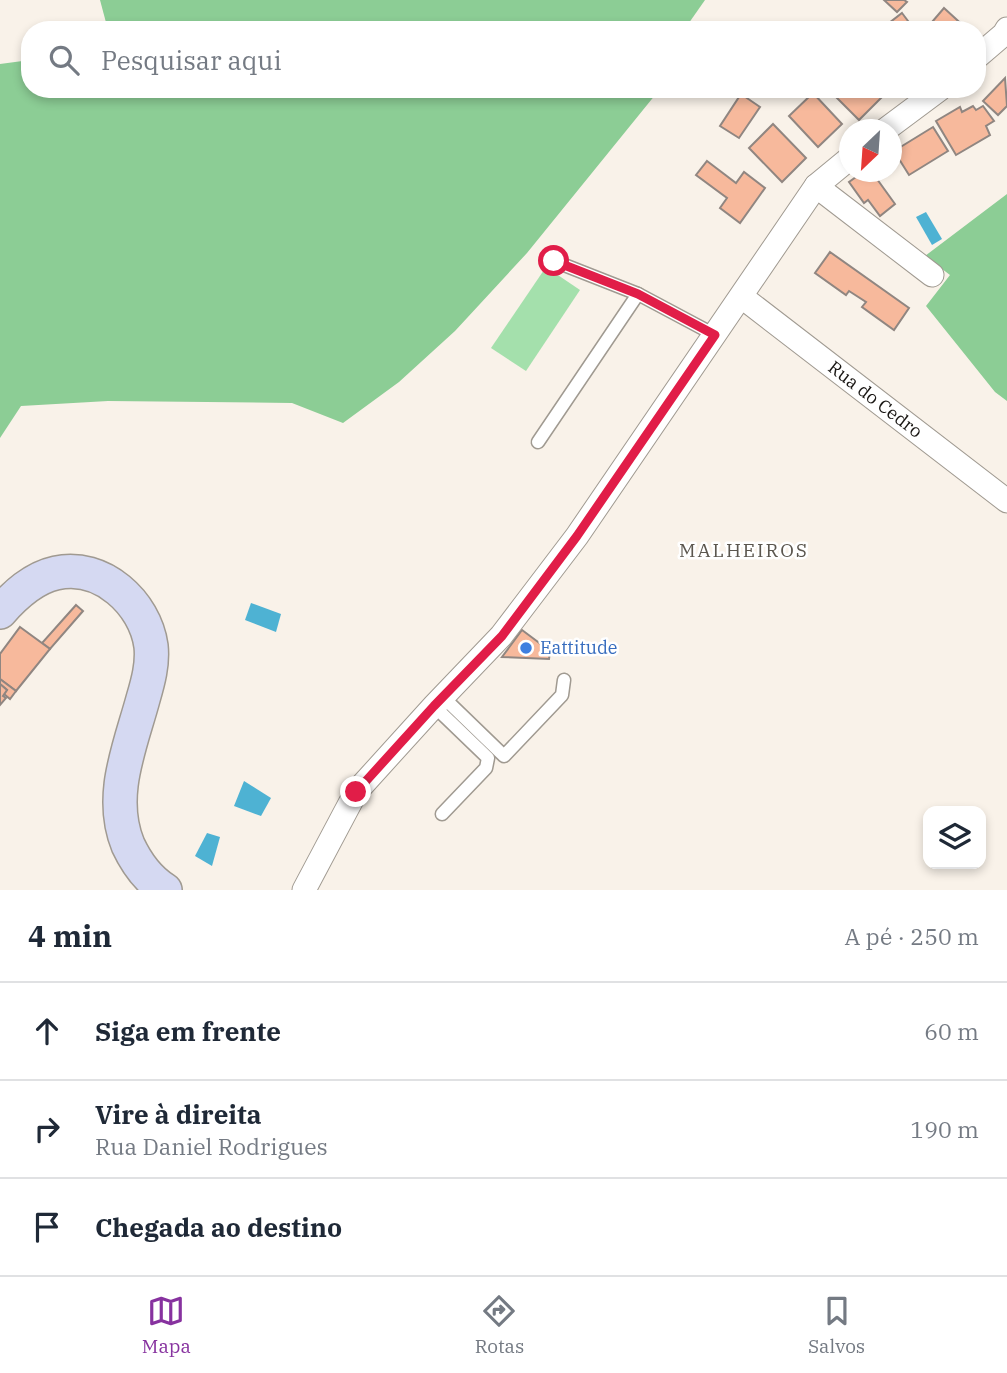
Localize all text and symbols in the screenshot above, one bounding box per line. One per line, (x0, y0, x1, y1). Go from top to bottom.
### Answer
search box (21, 21, 986, 98)
icon: search (45, 41, 83, 79)
text: Pesquisar aqui (101, 43, 282, 77)
north arrow (839, 119, 902, 182)
route start (538, 245, 569, 276)
street label: Rua do Cedro (824, 356, 927, 443)
district label: MALHEIROS (679, 538, 809, 562)
place label: Eattitude (540, 636, 617, 659)
marker: Eattitude (518, 640, 534, 656)
route end (340, 776, 371, 807)
map controls (923, 806, 986, 869)
button: layers (923, 806, 986, 869)
text: 4 min (28, 916, 112, 955)
text: A pé · 250 m (844, 921, 979, 951)
icon: ahead (28, 1012, 66, 1050)
text: Siga em frente (95, 1014, 281, 1048)
text: 60 m (924, 1016, 979, 1046)
text: Vire à direita (95, 1097, 262, 1131)
icon: right (28, 1110, 66, 1148)
text: 190 m (910, 1114, 979, 1144)
text: Rua Daniel Rodrigues (95, 1131, 328, 1161)
icon: arrive (28, 1208, 66, 1246)
text: Chegada ao destino (95, 1210, 342, 1244)
tab: Mapa (142, 1292, 191, 1358)
tab: Rotas (475, 1292, 524, 1358)
tab: Salvos (808, 1292, 865, 1358)

